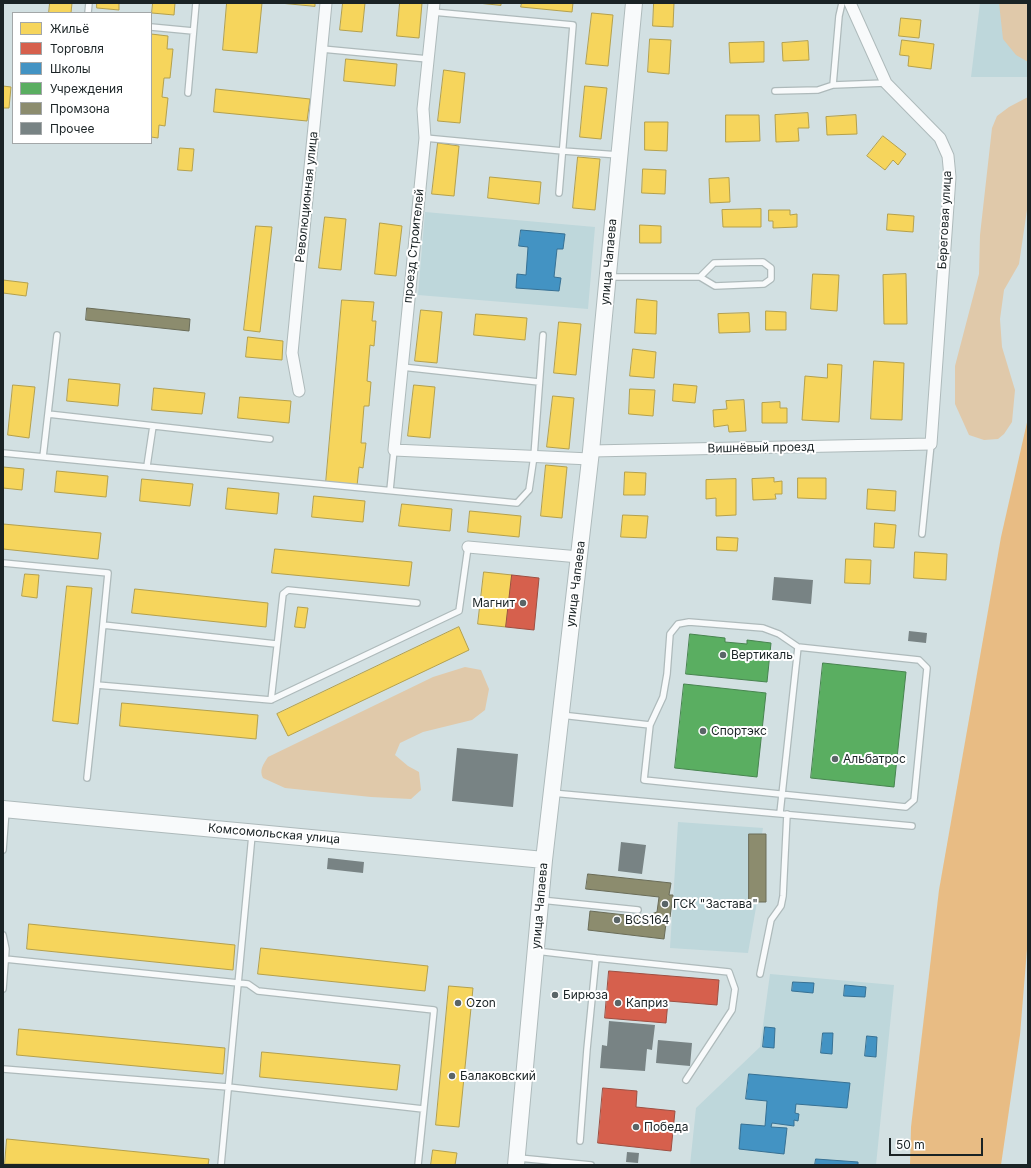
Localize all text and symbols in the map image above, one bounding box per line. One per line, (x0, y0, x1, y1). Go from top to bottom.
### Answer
legend (12, 12, 152, 144)
text: Жильё (50, 21, 89, 36)
text: Торговля (50, 41, 104, 56)
text: Школы (50, 61, 91, 76)
text: Учреждения (50, 81, 123, 96)
text: Промзона (50, 101, 110, 116)
text: Прочее (50, 121, 95, 136)
street label: Революционная улица (293, 131, 321, 263)
street label: Береговая улица (935, 170, 955, 270)
street label: проезд Строителей (401, 188, 427, 304)
street label: улица Чапаева (598, 218, 620, 306)
street label: Вишнёвый проезд (707, 440, 815, 456)
street label: улица Чапаева (564, 540, 588, 628)
place label: Магнит (472, 596, 515, 610)
marker: Магнит (518, 598, 528, 608)
place label: Вертикаль (731, 648, 793, 662)
marker: Вертикаль (718, 650, 728, 660)
place label: Спортэкс (711, 724, 767, 738)
marker: Спортэкс (698, 726, 708, 736)
place label: Альбатрос (843, 752, 906, 766)
marker: Альбатрос (830, 754, 840, 764)
street label: Комсомольская улица (207, 821, 341, 847)
street label: улица Чапаева (529, 862, 551, 950)
place label: ГСК "Застава" (673, 897, 758, 911)
marker: ГСК "Застава" (660, 899, 670, 909)
place label: BCS164 (625, 913, 669, 927)
marker: BCS164 (612, 915, 622, 925)
place label: Бирюза (563, 988, 608, 1002)
marker: Бирюза (550, 990, 560, 1000)
place label: Ozon (466, 996, 496, 1010)
place label: Каприз (626, 996, 668, 1010)
marker: Ozon (453, 998, 463, 1008)
marker: Каприз (613, 998, 623, 1008)
place label: Балаковский (460, 1069, 536, 1083)
marker: Балаковский (447, 1071, 457, 1081)
place label: Победа (644, 1120, 688, 1134)
marker: Победа (631, 1122, 641, 1132)
scale bar (891, 1130, 985, 1156)
text: 50 m (896, 1137, 925, 1152)

